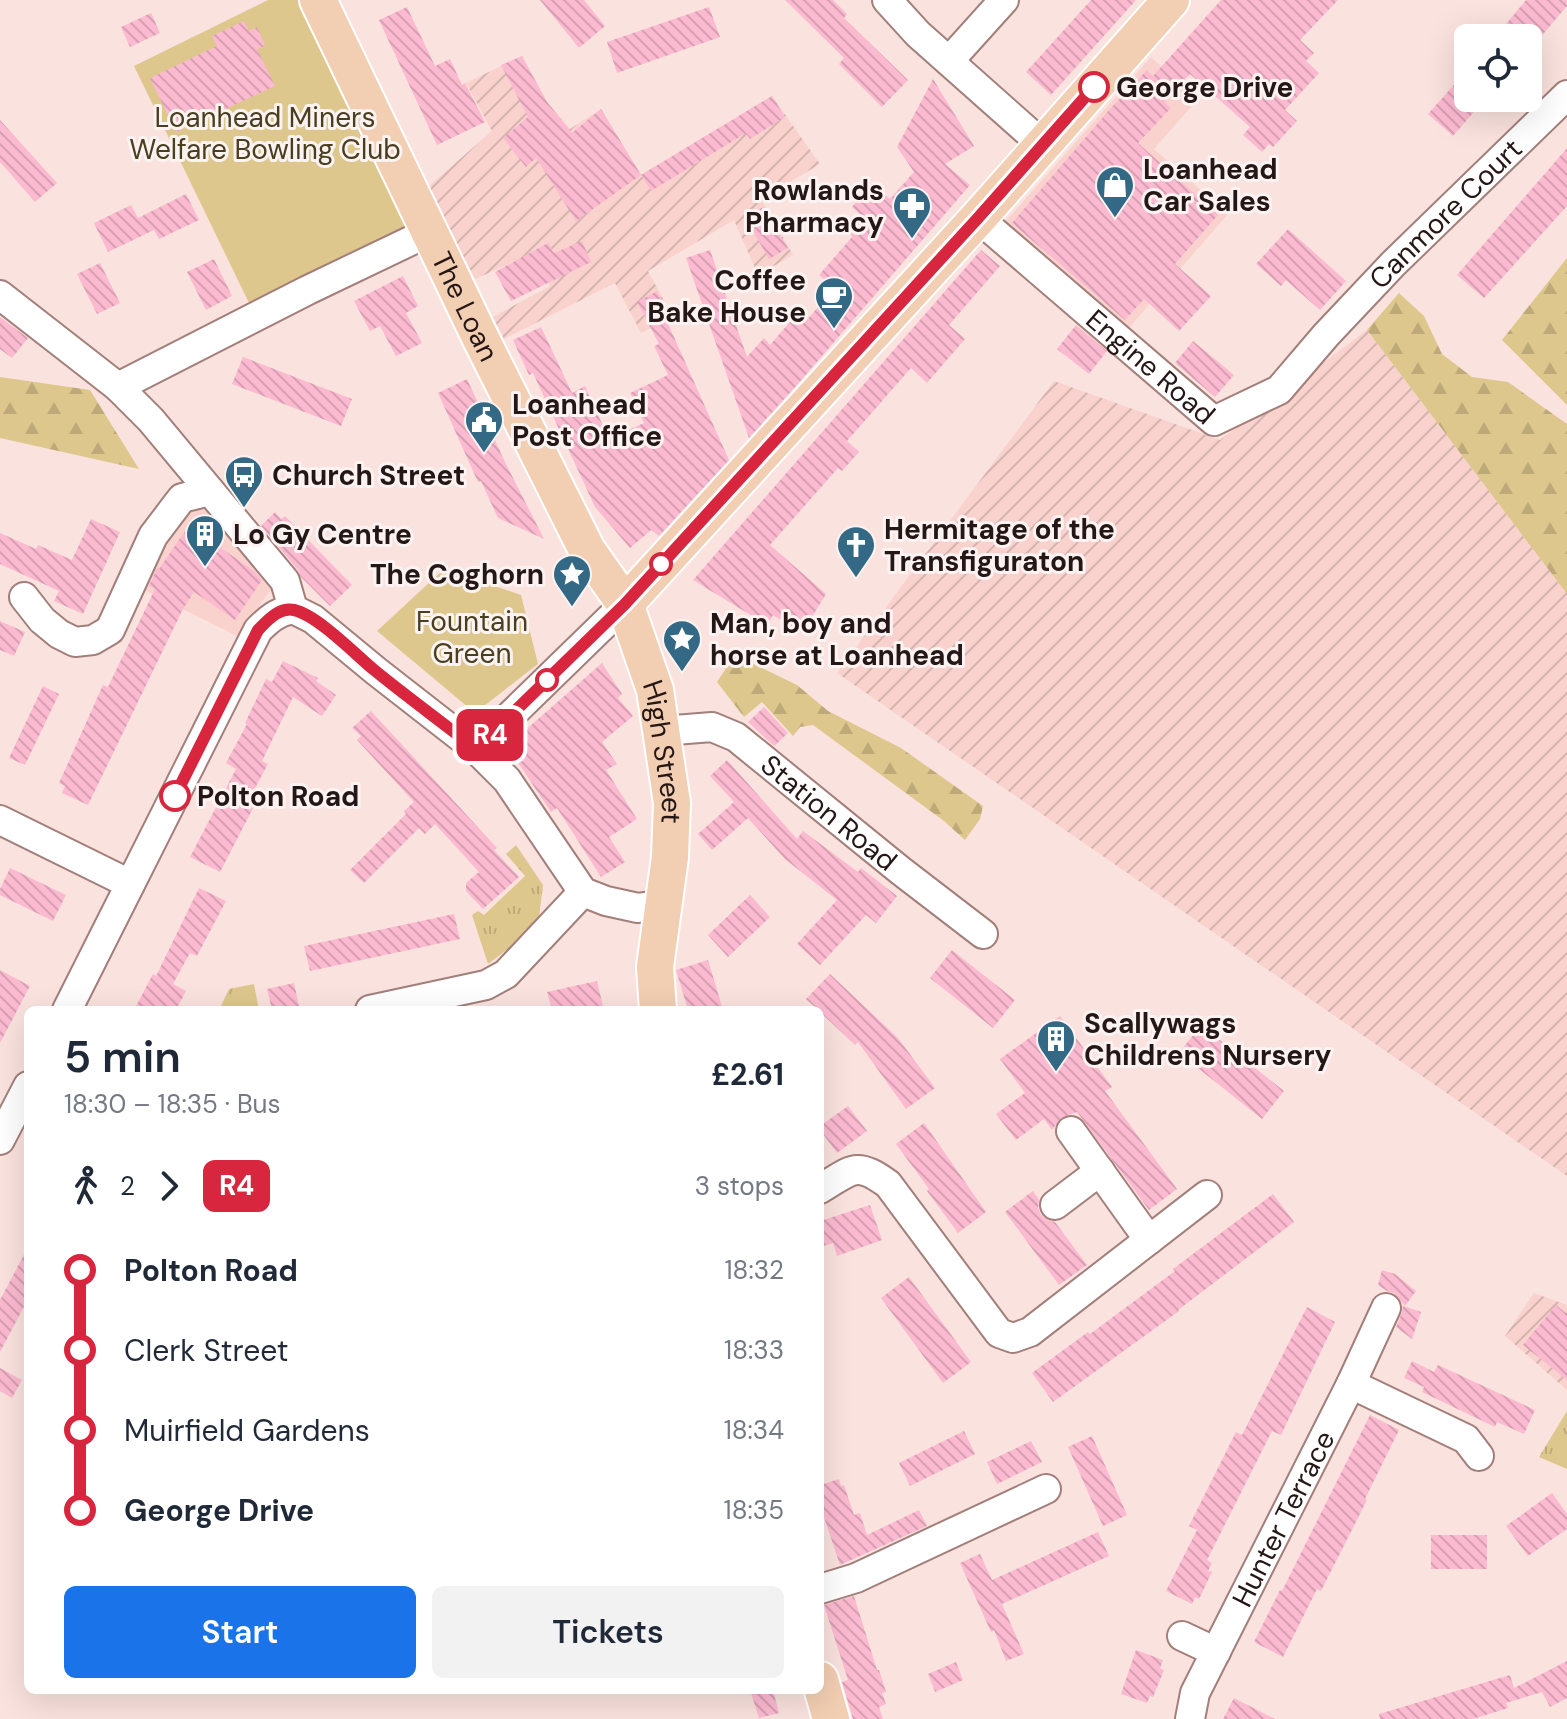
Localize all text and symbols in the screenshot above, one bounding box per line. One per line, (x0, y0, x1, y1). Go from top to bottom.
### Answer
map controls (1454, 24, 1542, 112)
button: locate (1454, 24, 1542, 112)
place label: George Drive (1116, 69, 1293, 106)
marker: George Drive (1079, 72, 1109, 102)
park label: Loanhead Miners Welfare Bowling Club (129, 99, 401, 168)
street label: Canmore Court (1361, 130, 1530, 297)
place label: Loanhead Car Sales (1143, 151, 1278, 220)
shop icon: Loanhead Car Sales (1094, 164, 1136, 219)
place label: Rowlands Pharmacy (745, 172, 884, 241)
pharmacy icon: Rowlands Pharmacy (891, 185, 933, 240)
street label: The Loan (423, 246, 508, 367)
place label: Coffee Bake House (647, 262, 806, 331)
cafe icon: Coffee Bake House (813, 275, 855, 330)
street label: Engine Road (1079, 301, 1223, 433)
place label: Loanhead Post Office (512, 386, 662, 455)
public building icon: Loanhead Post Office (463, 399, 505, 454)
bus stop icon: Church Street (223, 454, 265, 509)
place label: Church Street (272, 457, 465, 494)
place label: Hermitage of the Transfiguraton (884, 511, 1115, 580)
building icon: Lo Gy Centre (184, 513, 226, 568)
place label: Lo Gy Centre (233, 516, 412, 553)
church icon: Hermitage of the Transfiguraton (835, 524, 877, 579)
place icon: The Coghorn (551, 553, 593, 608)
unlabelled marker (650, 553, 672, 575)
place label: The Coghorn (370, 556, 544, 593)
park label: Fountain Green (416, 603, 528, 672)
place label: Man, boy and horse at Loanhead (710, 605, 964, 674)
place icon: Man, boy and horse at Loanhead (661, 618, 703, 673)
unlabelled marker (536, 669, 558, 691)
street label: High Street (634, 675, 691, 824)
line badge: R4 (454, 709, 526, 761)
text: R4 (472, 716, 508, 753)
street label: Station Road (753, 746, 905, 879)
place label: Polton Road (197, 778, 359, 815)
marker: Polton Road (160, 781, 190, 811)
place label: Scallywags Childrens Nursery (1084, 1005, 1332, 1074)
building icon: Scallywags Childrens Nursery (1035, 1018, 1077, 1073)
text: 5 min (64, 1028, 181, 1086)
text: £2.61 (711, 1055, 784, 1094)
text: 18:30 – 18:35 · Bus (64, 1087, 281, 1121)
icon: walk (64, 1164, 108, 1208)
icon: forward (147, 1164, 191, 1208)
text: R4 (219, 1167, 254, 1204)
text: 2 (120, 1169, 135, 1203)
text: 3 stops (695, 1169, 784, 1203)
text: Polton Road (124, 1251, 298, 1290)
text: 18:32 (724, 1253, 784, 1287)
text: Clerk Street (124, 1331, 288, 1370)
text: 18:33 (724, 1333, 784, 1367)
text: Muirfield Gardens (124, 1411, 370, 1450)
text: 18:34 (724, 1413, 784, 1447)
street label: Hunter Terrace (1223, 1424, 1343, 1613)
text: George Drive (124, 1491, 314, 1530)
text: 18:35 (724, 1493, 784, 1527)
button: Start (64, 1586, 416, 1678)
button: Tickets (432, 1586, 784, 1678)

